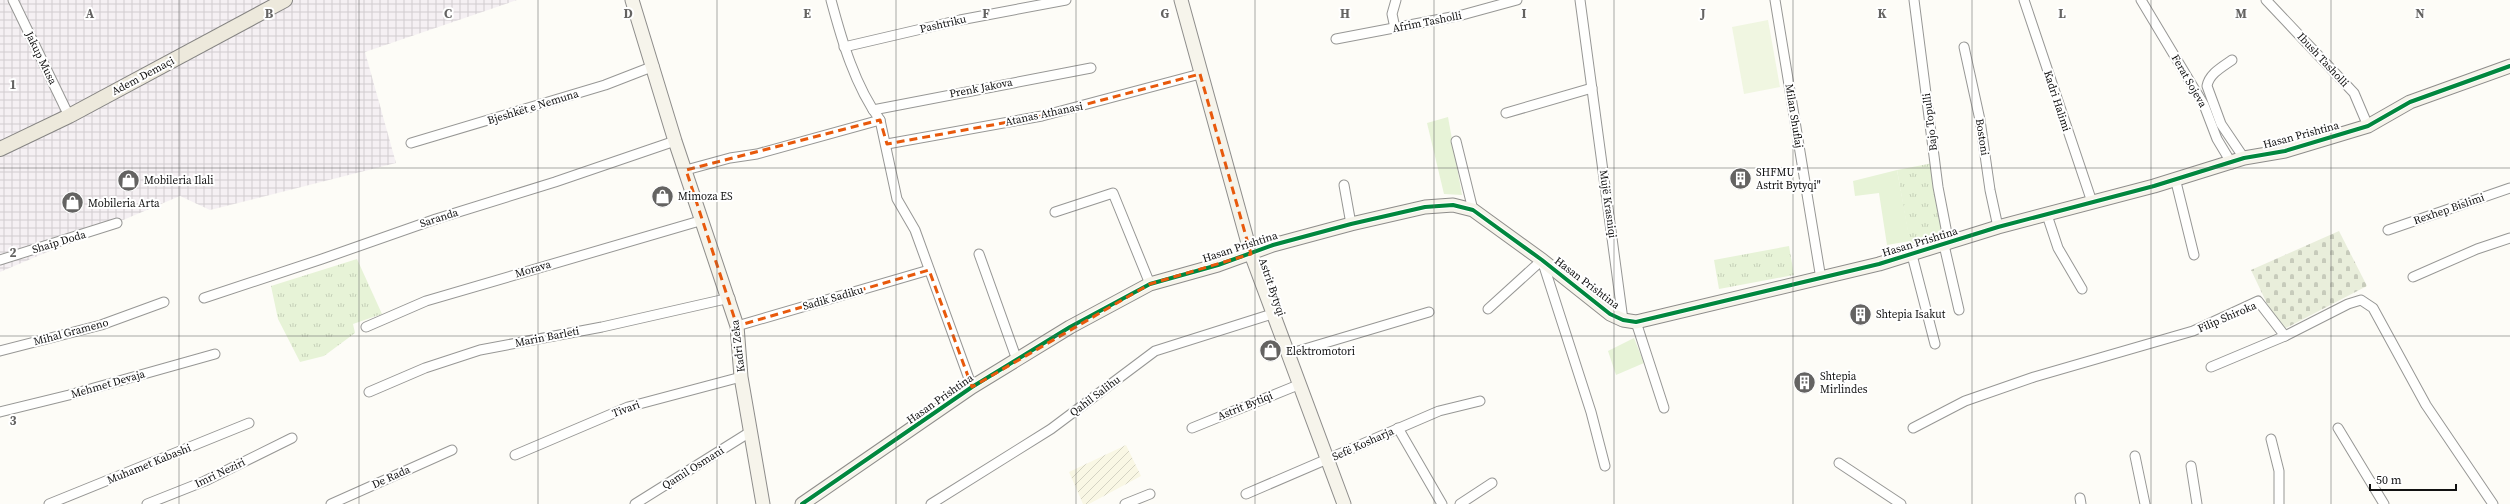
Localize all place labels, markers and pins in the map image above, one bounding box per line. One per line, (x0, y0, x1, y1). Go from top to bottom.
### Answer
building icon: SHFMU " Astrit Bytyqi" (1727, 165, 1753, 191)
place label: SHFMU " Astrit Bytyqi" (1756, 165, 1821, 193)
shop icon: Mobileria Ilali (115, 167, 141, 193)
place label: Mobileria Ilali (144, 173, 214, 188)
shop icon: Mimoza ES (649, 183, 675, 209)
place label: Mimoza ES (678, 189, 733, 204)
shop icon: Mobileria Arta (59, 190, 85, 216)
place label: Mobileria Arta (88, 196, 160, 211)
building icon: Shtepia Isakut (1848, 301, 1874, 327)
place label: Shtepia Isakut (1876, 307, 1946, 322)
shop icon: Elektromotori (1257, 338, 1283, 364)
place label: Elektromotori (1286, 344, 1355, 359)
building icon: Shtepia Mirlindes (1792, 369, 1818, 395)
place label: Shtepia Mirlindes (1820, 369, 1868, 397)

